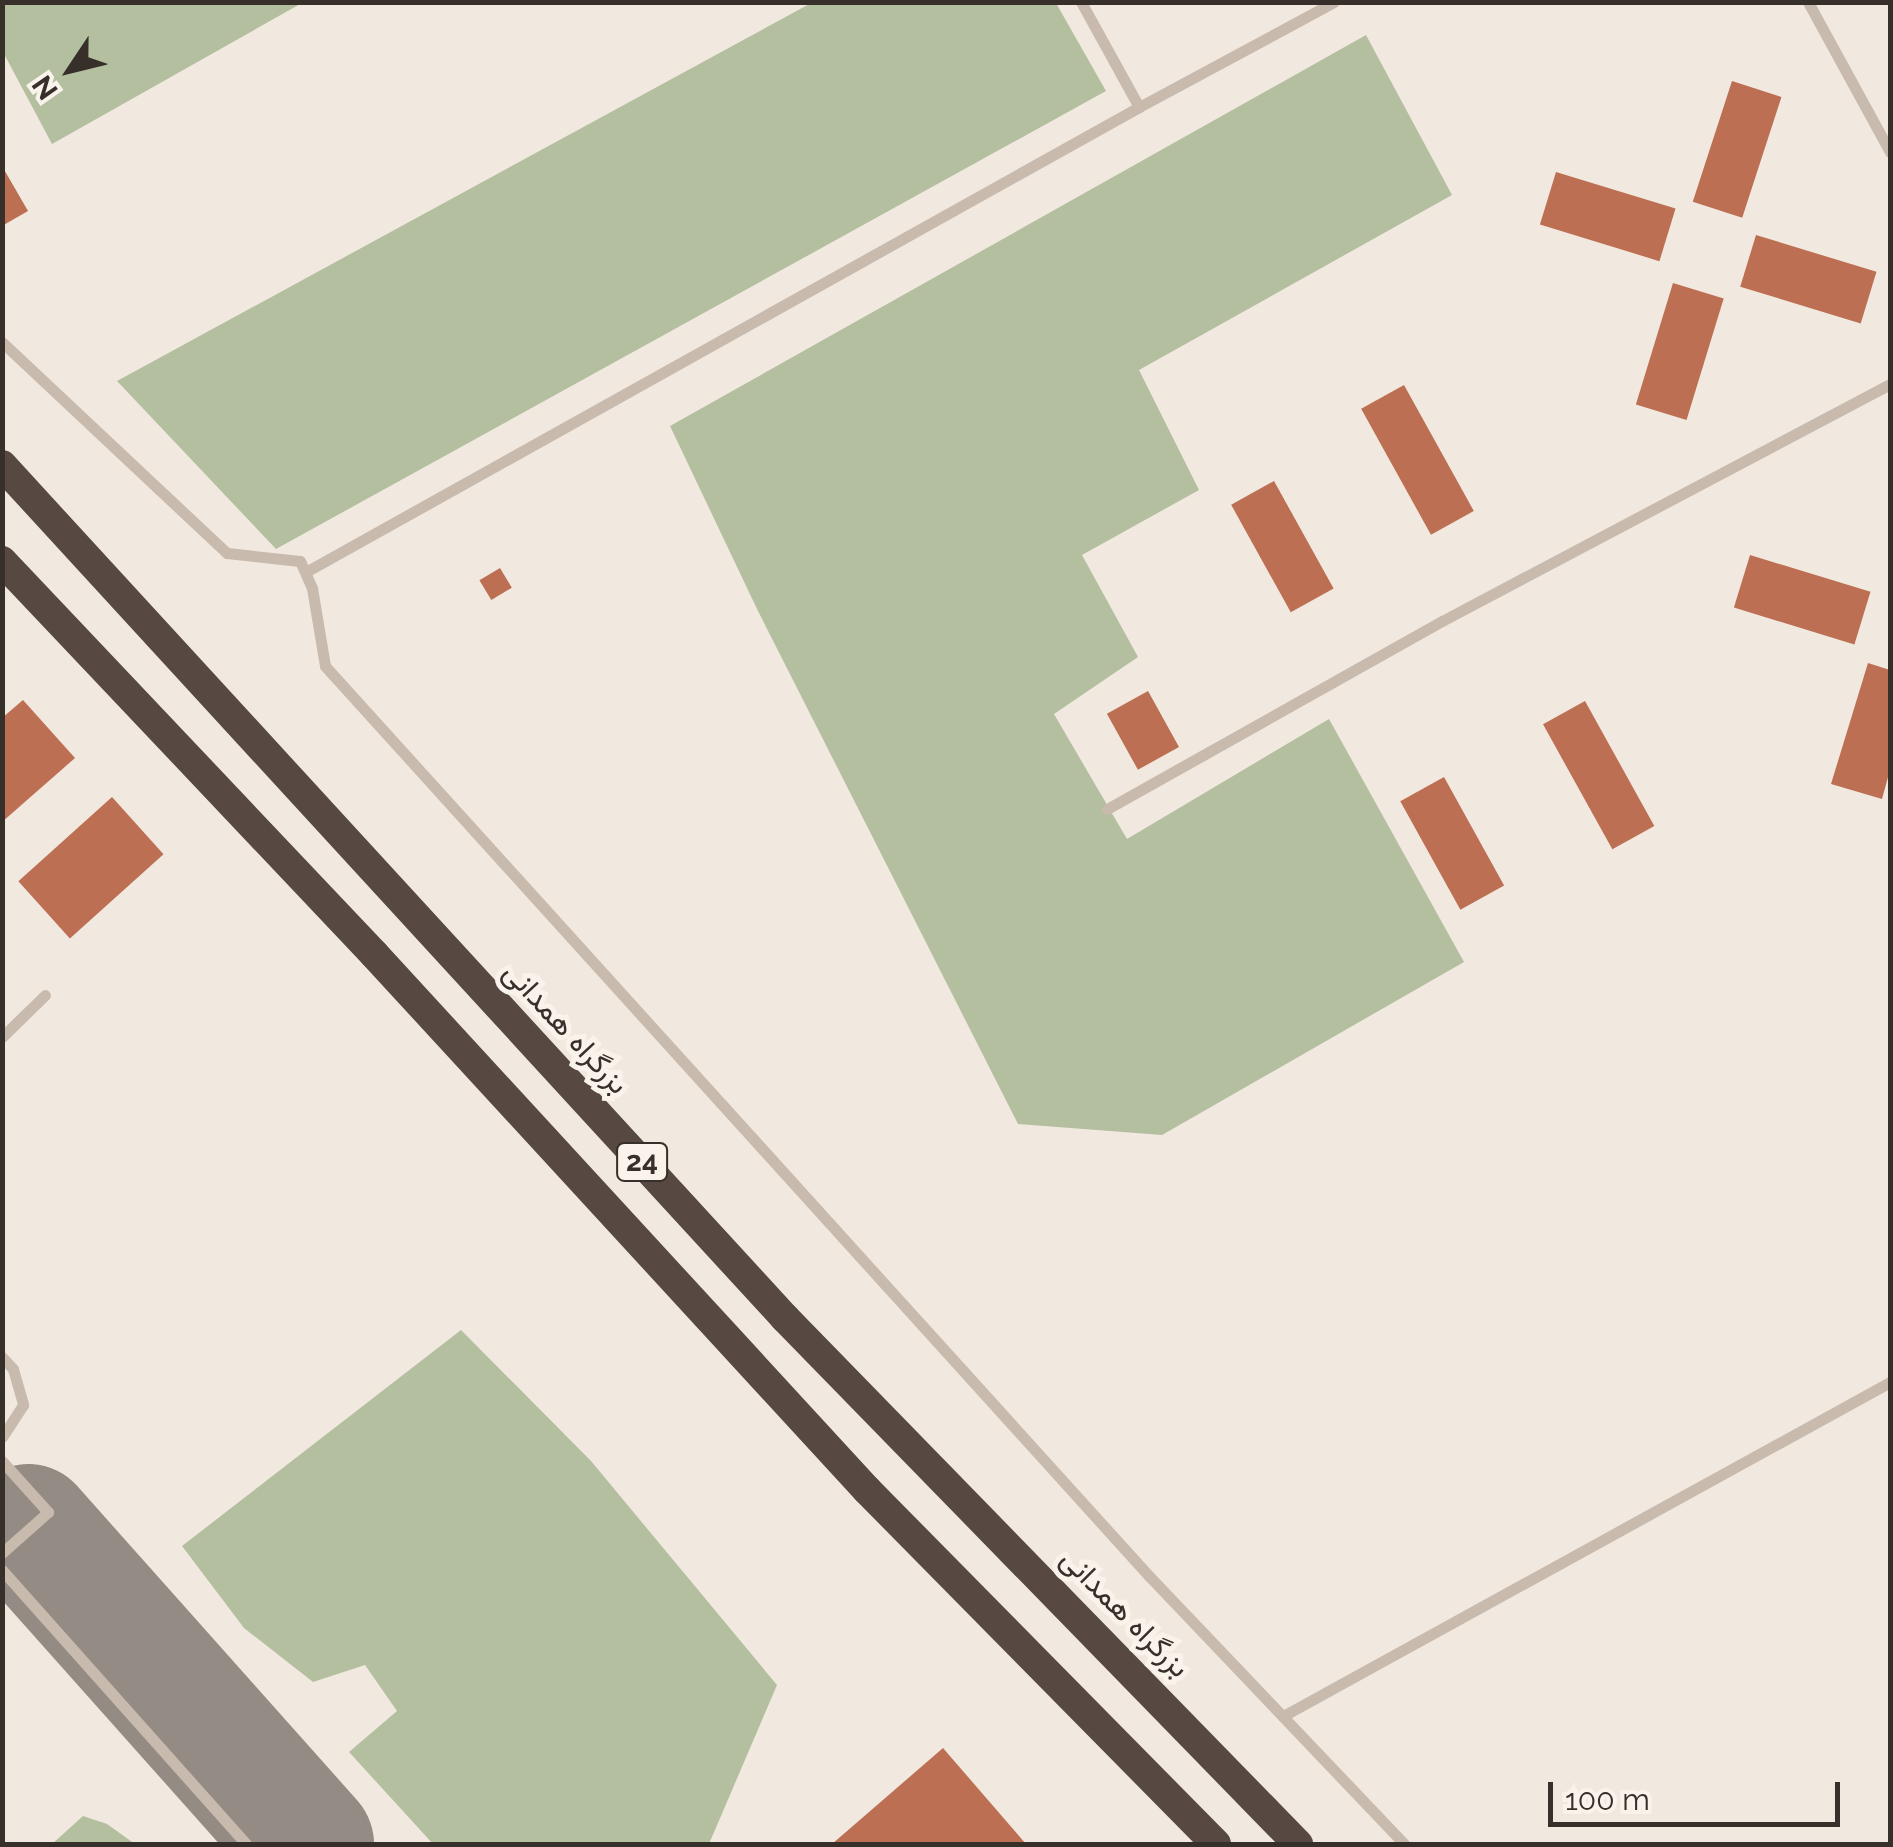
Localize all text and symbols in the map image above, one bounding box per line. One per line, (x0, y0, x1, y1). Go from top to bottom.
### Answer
north arrow (20, 20, 120, 120)
text: N (25, 69, 65, 106)
street label: بزرگراه همدانی (496, 954, 636, 1102)
road number: 24 (614, 1139, 670, 1185)
street label: بزرگراه همدانی (1053, 1541, 1197, 1685)
scale bar (1553, 1762, 1846, 1824)
text: 100 m (1565, 1782, 1650, 1817)

